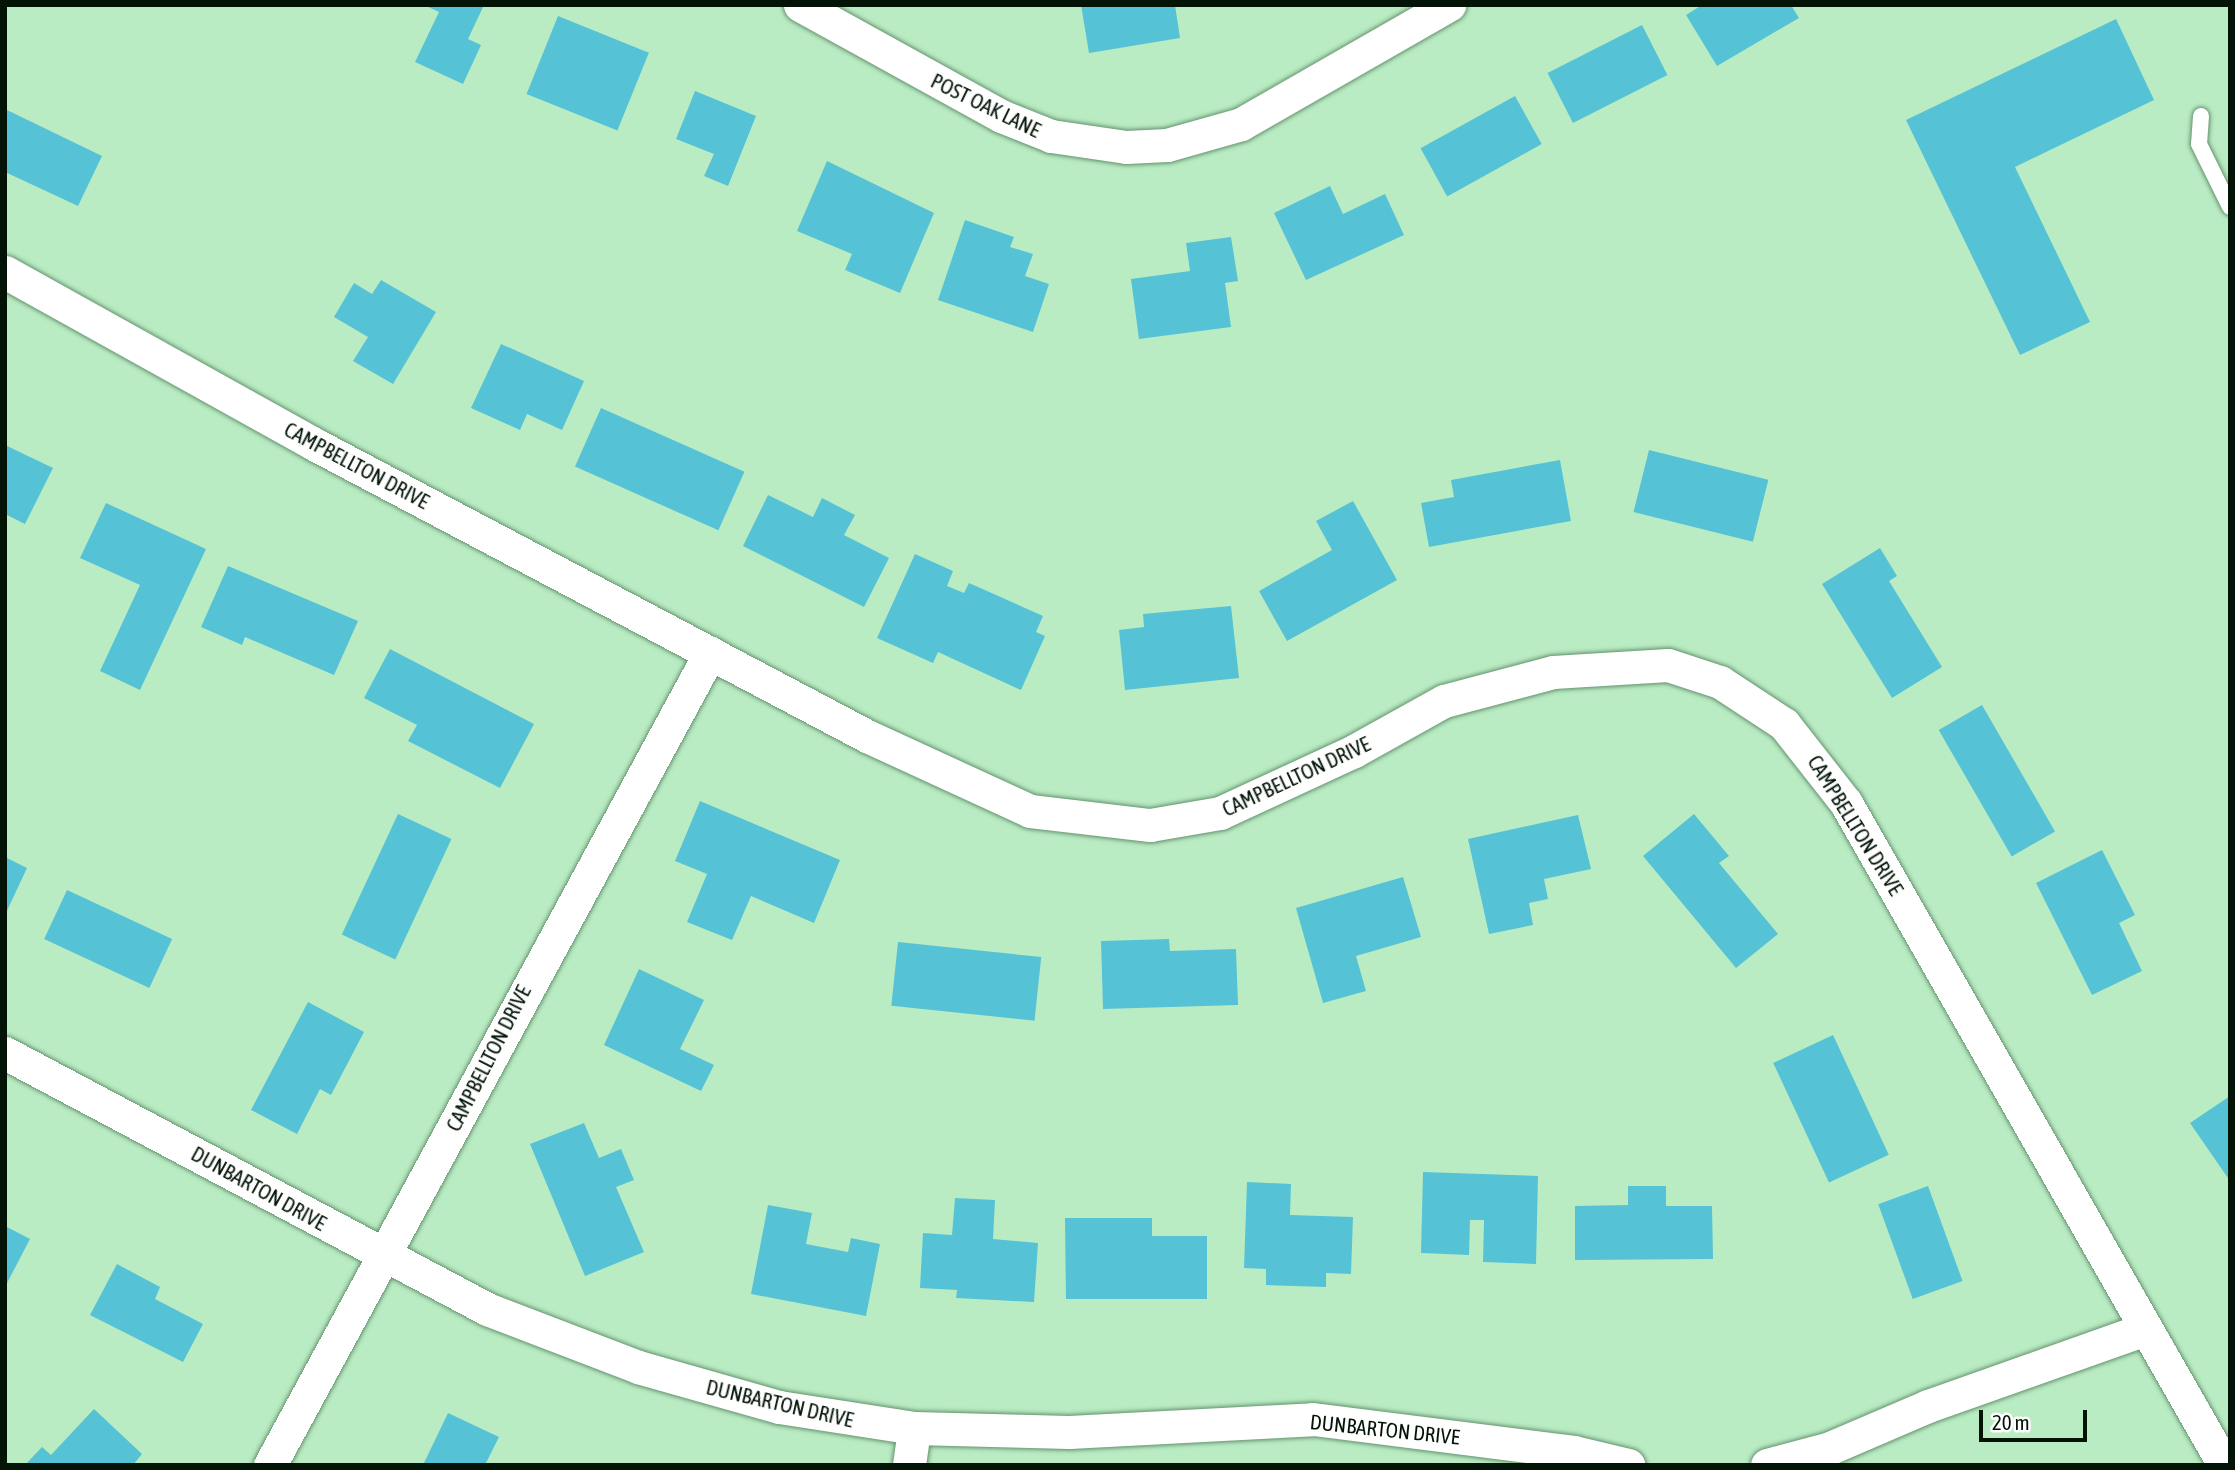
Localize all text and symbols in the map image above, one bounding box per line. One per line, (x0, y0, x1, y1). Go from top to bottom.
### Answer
street label: POST OAK LANE (927, 68, 1045, 142)
street label: CAMPBELLTON DRIVE (280, 416, 434, 514)
street label: CAMPBELLTON DRIVE (1218, 731, 1374, 821)
street label: CAMPBELLTON DRIVE (1803, 750, 1909, 900)
street label: CAMPBELLTON DRIVE (440, 981, 536, 1135)
street label: DUNBARTON DRIVE (187, 1141, 331, 1235)
street label: DUNBARTON DRIVE (704, 1374, 856, 1432)
scale bar (1983, 1396, 2092, 1440)
street label: DUNBARTON DRIVE (1309, 1409, 1461, 1449)
text: 20 m (1992, 1410, 2030, 1434)

